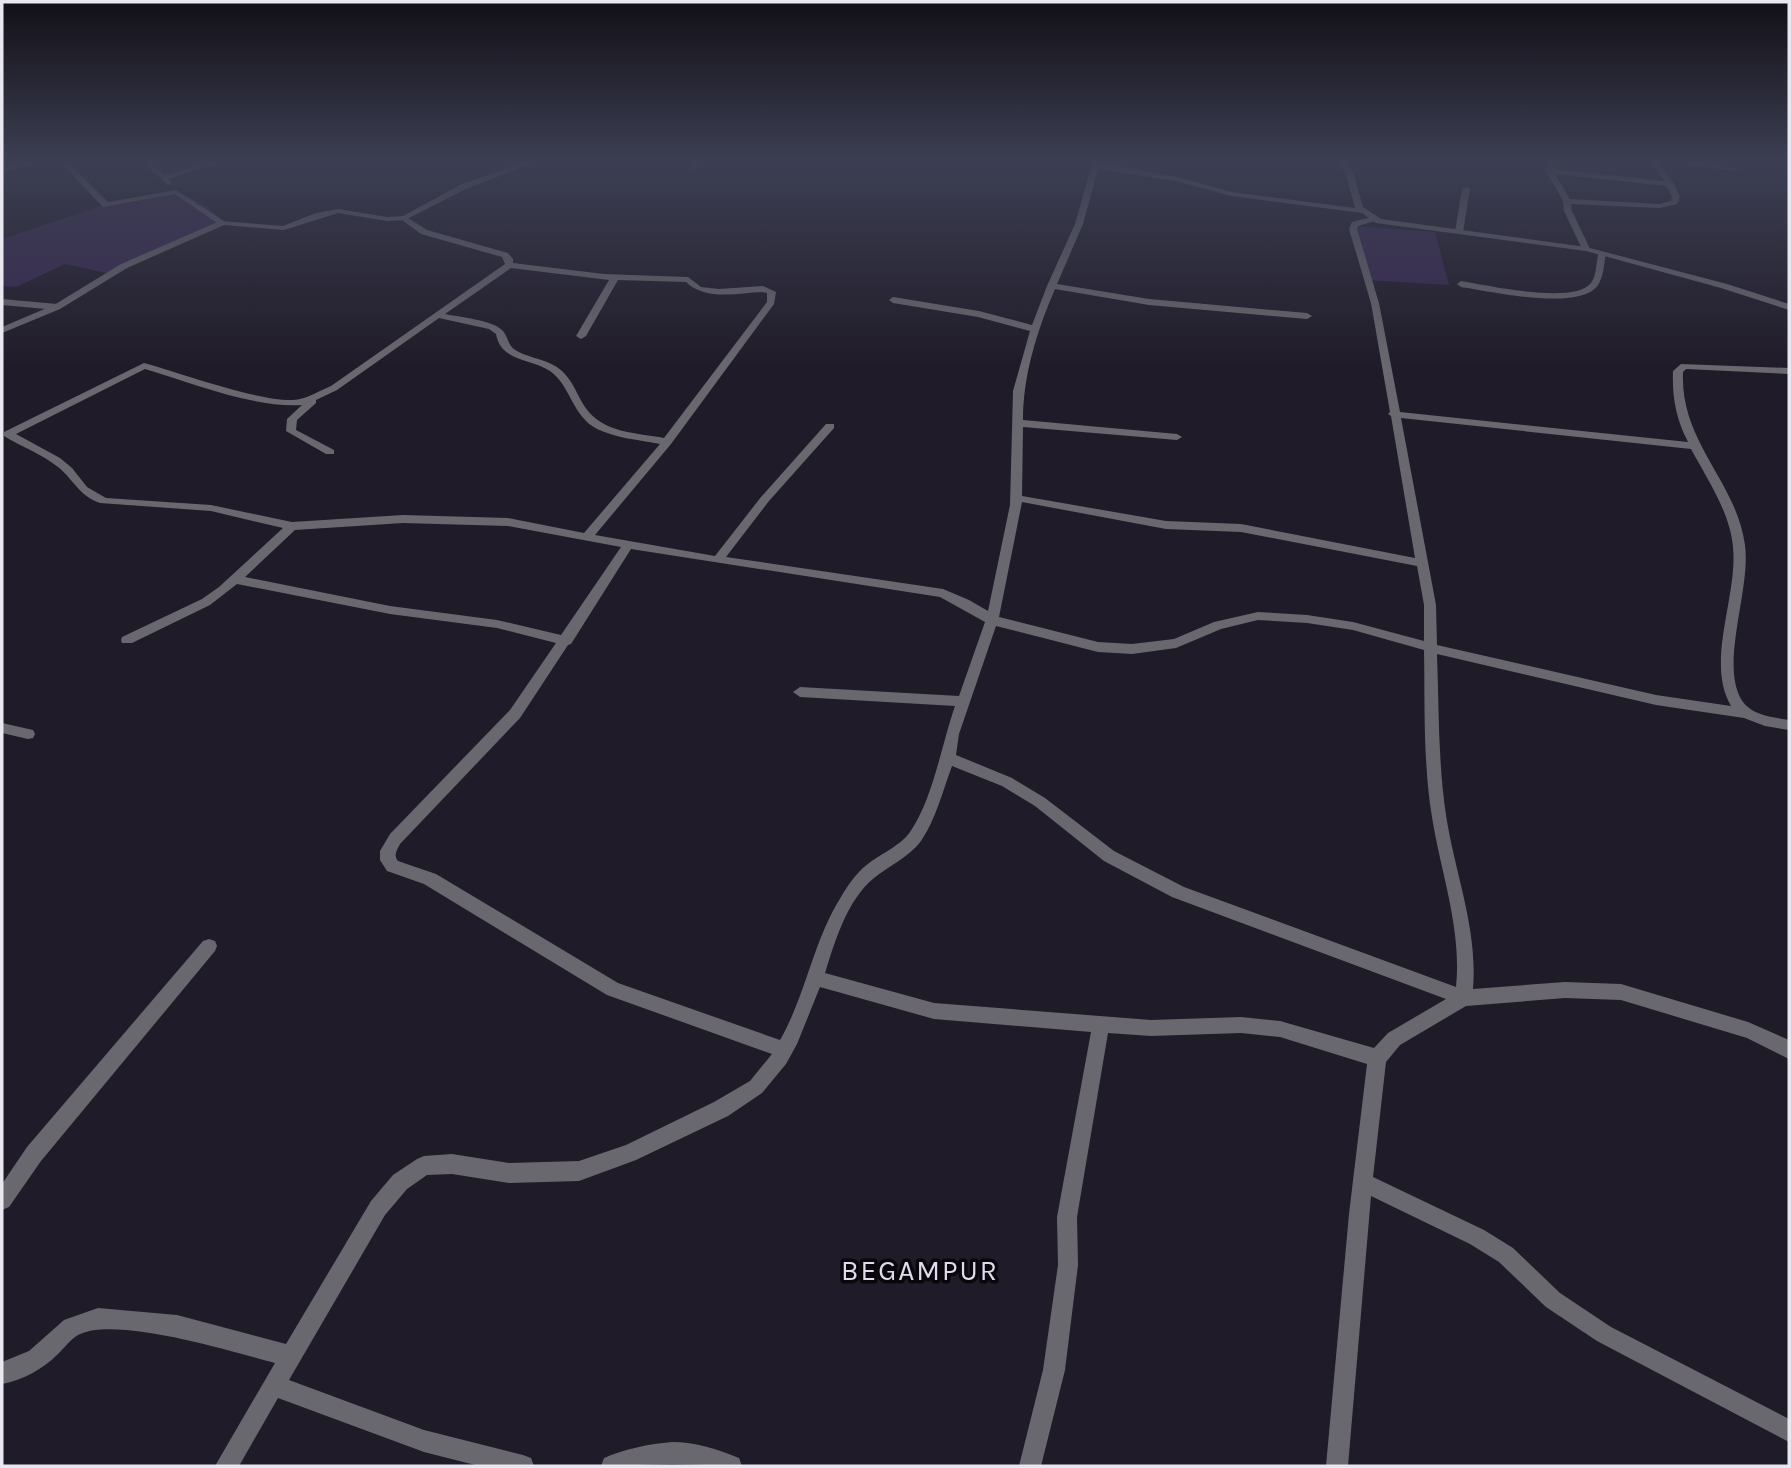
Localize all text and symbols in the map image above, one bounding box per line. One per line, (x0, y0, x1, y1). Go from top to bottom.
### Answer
district label: BEGAMPUR (841, 1254, 999, 1287)

